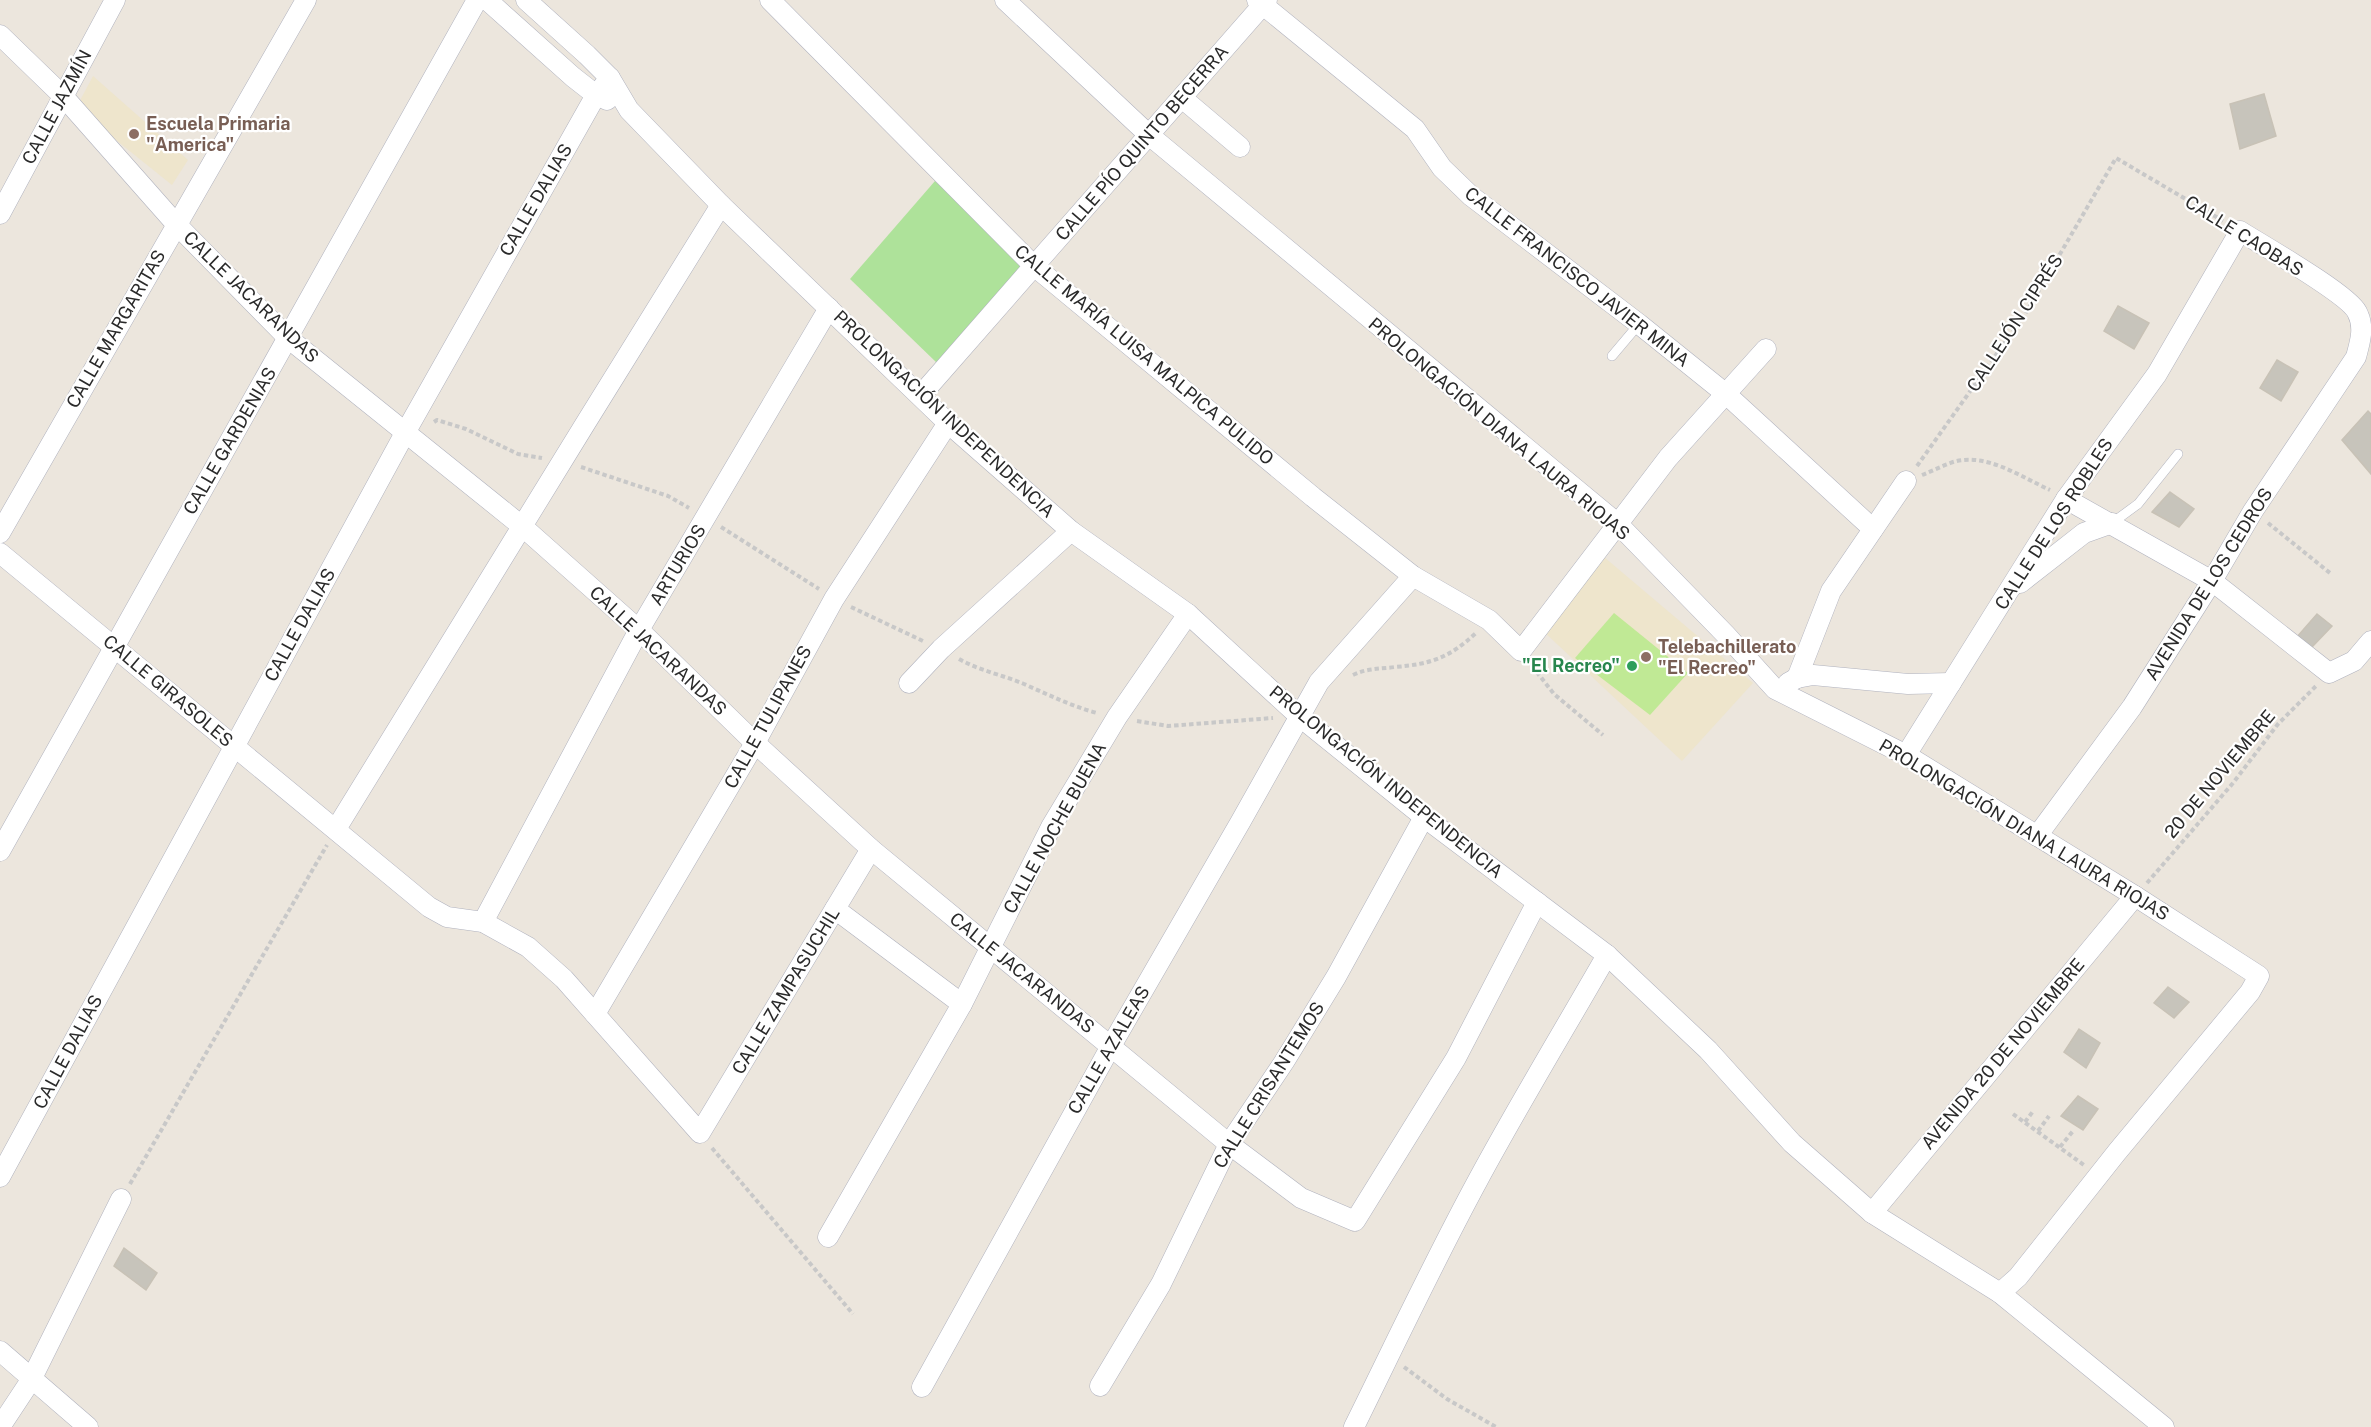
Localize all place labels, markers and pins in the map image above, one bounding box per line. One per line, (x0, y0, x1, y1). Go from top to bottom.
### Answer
place label: Escuela Primaria "America" (146, 113, 290, 155)
marker: Escuela Primaria "America" (127, 127, 141, 141)
place label: Telebachillerato "El Recreo" (1658, 636, 1796, 678)
marker: Telebachillerato "El Recreo" (1639, 650, 1653, 664)
place label: "El Recreo" (1522, 655, 1620, 676)
marker: "El Recreo" (1625, 659, 1639, 673)

